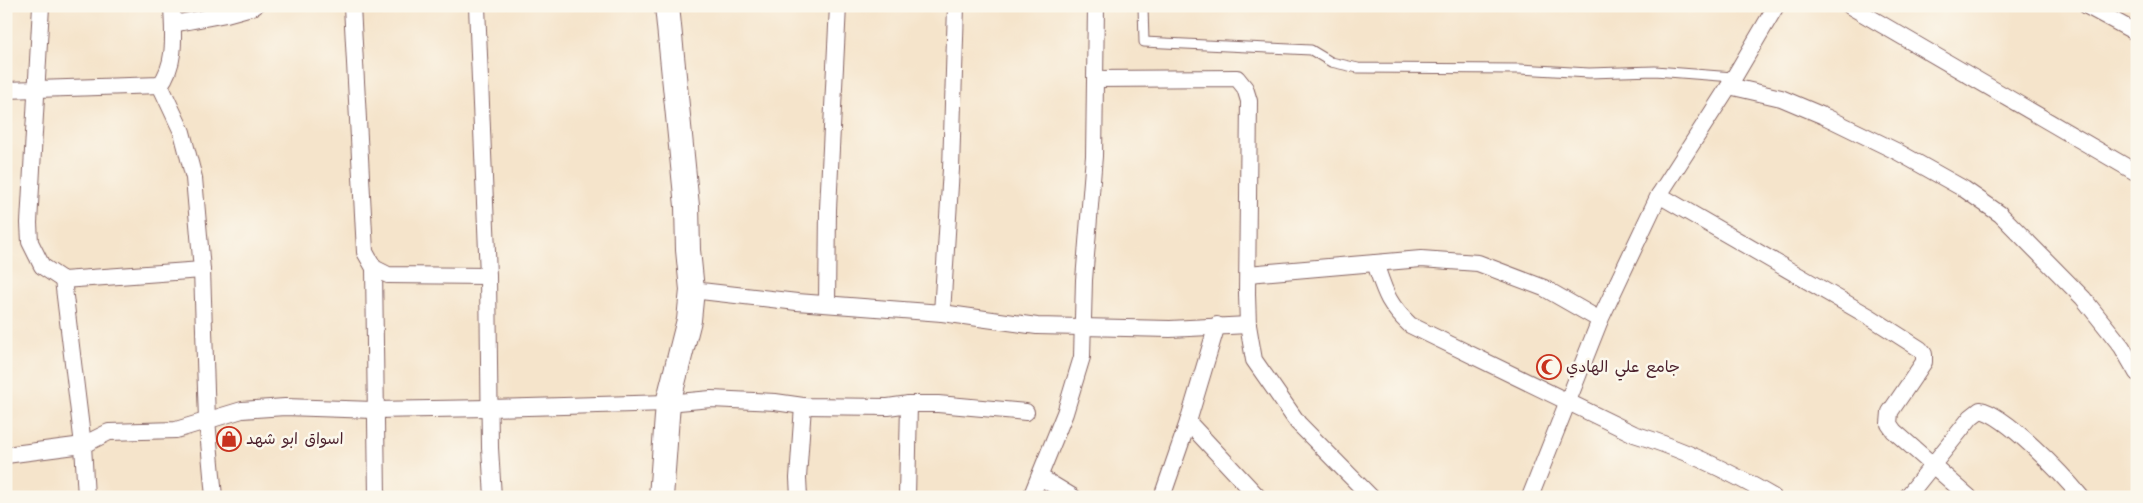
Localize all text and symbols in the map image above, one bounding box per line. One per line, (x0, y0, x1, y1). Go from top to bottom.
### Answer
mosque icon: جامع علي الهادي (1536, 354, 1562, 380)
place label: جامع علي الهادي (1566, 356, 1680, 381)
shop icon: اسواق ابو شهد (216, 426, 242, 452)
place label: اسواق ابو شهد (246, 428, 344, 450)

